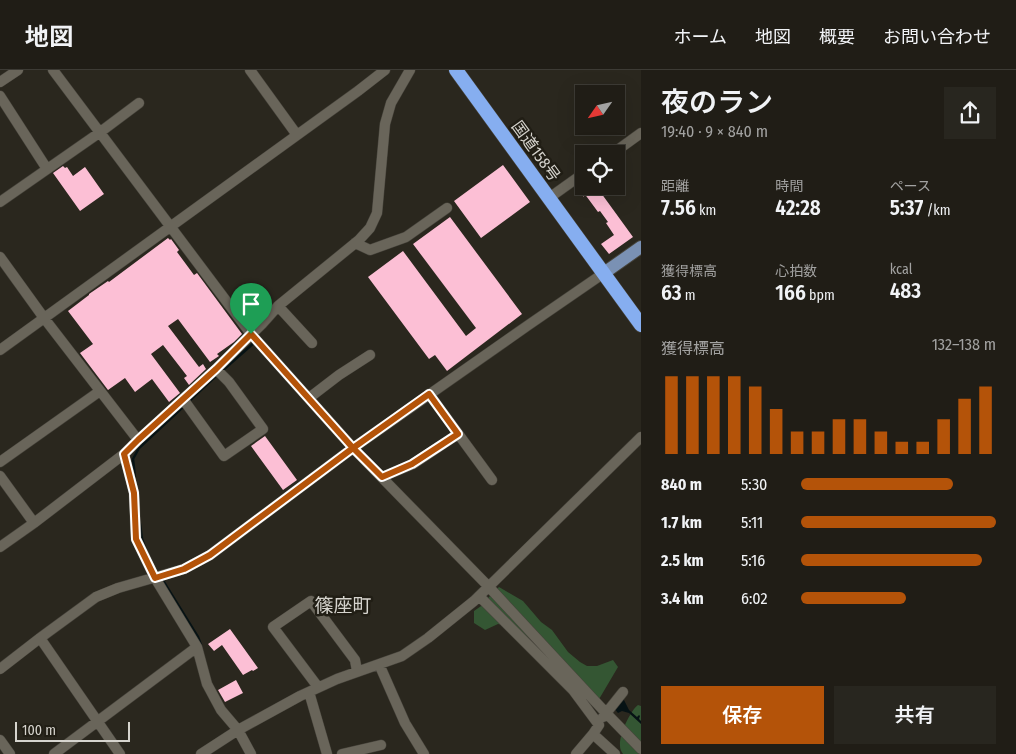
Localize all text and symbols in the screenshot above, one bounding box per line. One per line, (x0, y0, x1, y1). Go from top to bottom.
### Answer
text: 地図 (25, 23, 73, 51)
text: ホーム (674, 26, 727, 48)
text: 地図 (755, 26, 791, 48)
text: 概要 (819, 26, 855, 48)
text: お問い合わせ (883, 26, 991, 48)
north arrow (575, 85, 625, 135)
map controls (575, 85, 625, 195)
text: 夜のラン (661, 86, 773, 119)
button: share (944, 87, 996, 139)
street label: 国道158号 (508, 117, 564, 185)
text: 19:40 · 9 × 840 m (661, 122, 768, 141)
button: locate (575, 145, 625, 195)
text: 距離 (661, 178, 689, 195)
text: 時間 (775, 178, 803, 195)
text: ペース (890, 178, 931, 195)
text: 7.56 (661, 195, 696, 221)
text: 42:28 (775, 195, 821, 221)
text: 5:37 (890, 195, 923, 221)
text: km (696, 202, 716, 219)
text: /km (923, 202, 951, 219)
text: kcal (890, 261, 912, 278)
text: 獲得標高 (661, 263, 717, 280)
text: 心拍数 (775, 263, 817, 280)
text: 483 (890, 278, 921, 304)
text: 63 (661, 280, 682, 306)
text: 166 (775, 280, 806, 306)
pin (230, 283, 272, 334)
text: m (682, 287, 696, 304)
text: bpm (806, 287, 835, 304)
icon: arrive (237, 290, 265, 318)
text: 132–138 m (932, 335, 996, 354)
text: 獲得標高 (661, 339, 725, 358)
text: 840 m (661, 475, 702, 494)
text: 5:30 (741, 475, 767, 494)
text: 1.7 km (661, 513, 702, 532)
text: 5:11 (741, 513, 763, 532)
text: 2.5 km (661, 551, 704, 570)
text: 5:16 (741, 551, 765, 570)
text: 3.4 km (661, 589, 704, 608)
text: 6:02 (741, 589, 768, 608)
district label: 篠座町 (314, 594, 372, 617)
button: 保存 (661, 686, 824, 744)
button: 共有 (834, 686, 996, 744)
scale bar (15, 719, 130, 742)
text: 100 m (22, 722, 56, 739)

